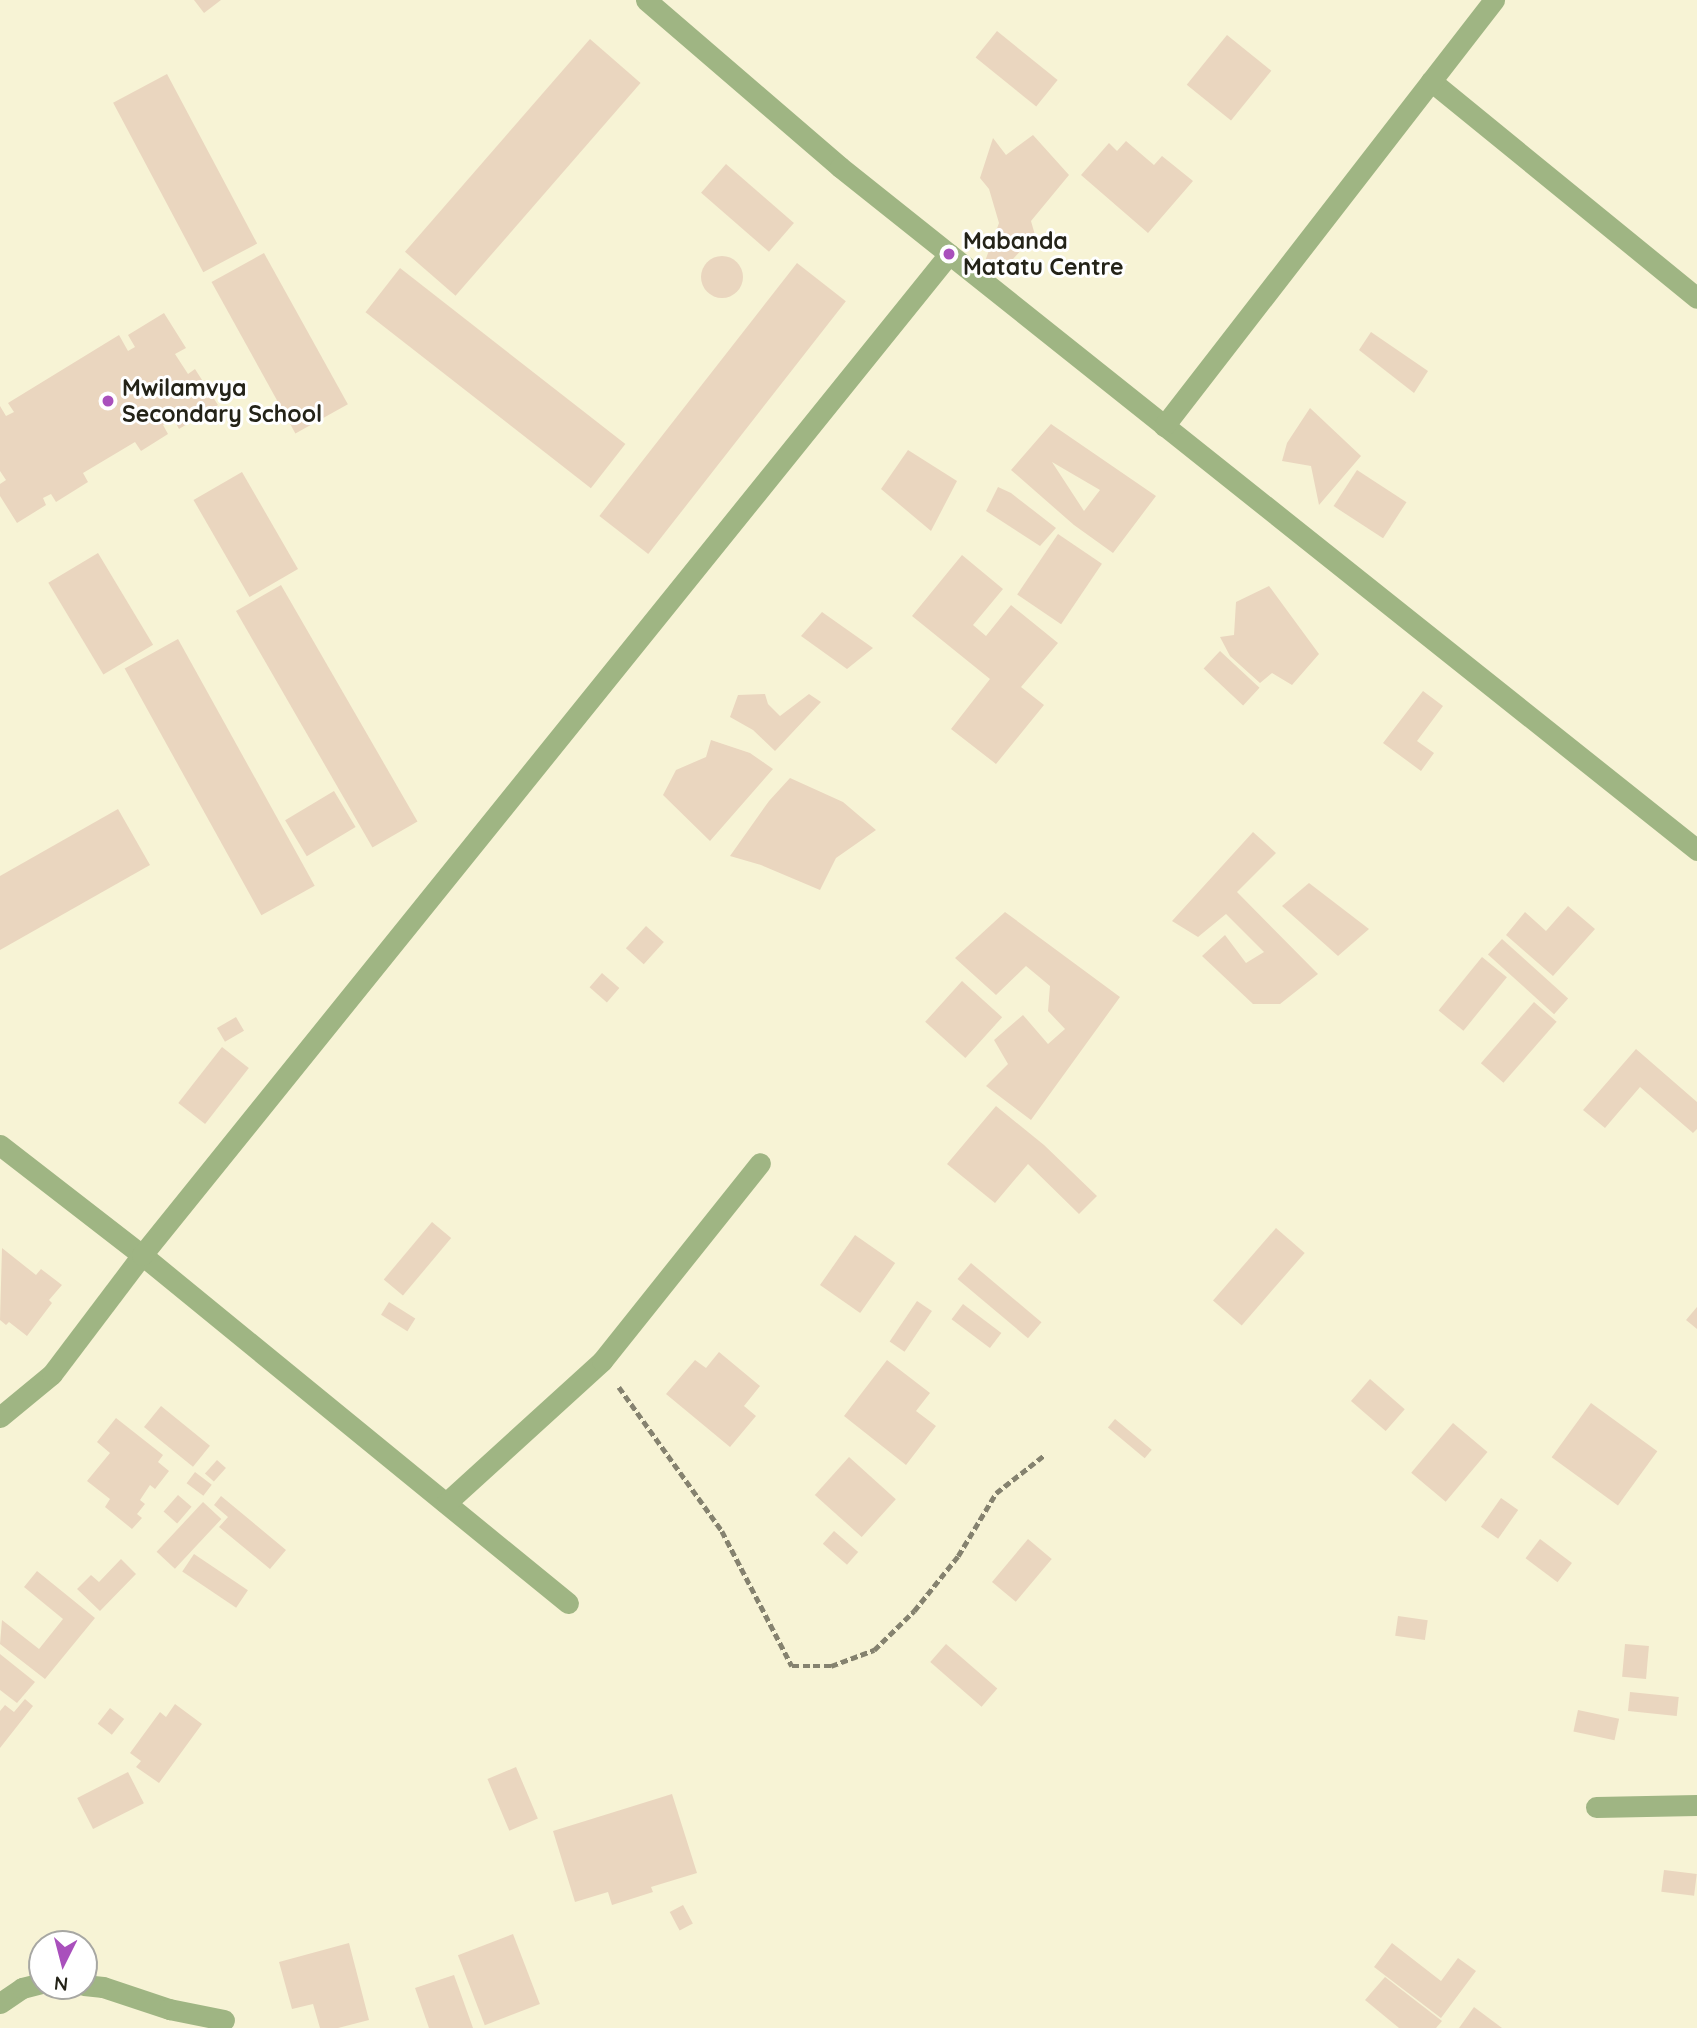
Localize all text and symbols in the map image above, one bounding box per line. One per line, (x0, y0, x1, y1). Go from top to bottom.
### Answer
place label: Mabanda Matatu Centre (963, 227, 1124, 281)
marker: Mabanda Matatu Centre (941, 246, 957, 262)
place label: Mwilamvya Secondary School (122, 374, 322, 428)
marker: Mwilamvya Secondary School (100, 393, 116, 409)
north arrow (28, 1930, 98, 2000)
text: N (53, 1971, 69, 1997)

